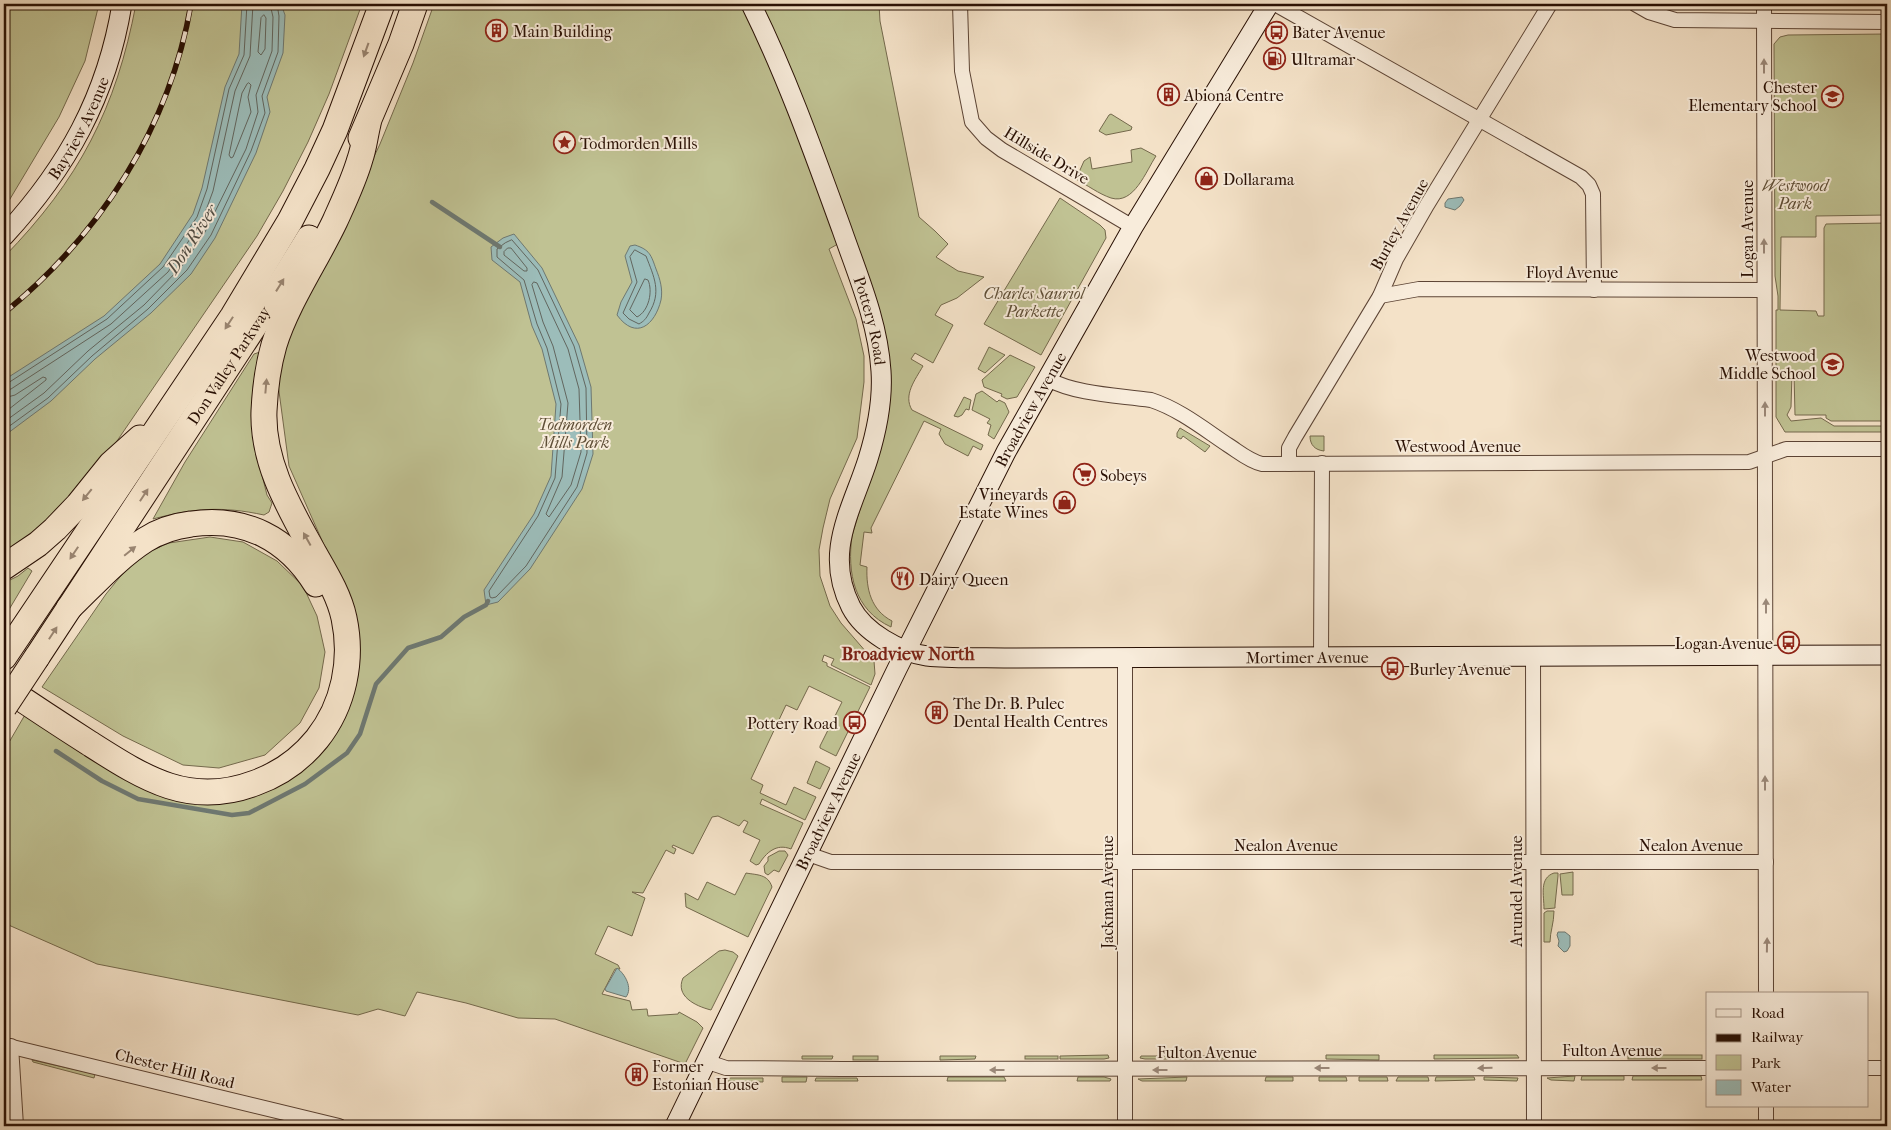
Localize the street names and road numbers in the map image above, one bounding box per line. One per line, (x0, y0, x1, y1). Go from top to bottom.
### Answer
street label: Bayview Avenue (44, 74, 113, 183)
street label: Hillside Drive (1001, 123, 1093, 188)
street label: Burley Avenue (1366, 175, 1432, 273)
street label: Logan Avenue (1738, 180, 1757, 278)
street label: Floyd Avenue (1526, 263, 1618, 282)
street label: Pottery Road (849, 274, 890, 366)
street label: Don Valley Parkway (183, 302, 275, 428)
street label: Broadview Avenue (991, 349, 1071, 470)
street label: Westwood Avenue (1394, 437, 1521, 456)
street label: Mortimer Avenue (1246, 648, 1369, 667)
street label: Broadview Avenue (792, 749, 865, 873)
street label: Jackman Avenue (1098, 835, 1117, 951)
street label: Arundel Avenue (1507, 835, 1526, 948)
street label: Nealon Avenue (1234, 836, 1338, 855)
street label: Nealon Avenue (1639, 836, 1743, 855)
street label: Fulton Avenue (1562, 1041, 1662, 1060)
street label: Fulton Avenue (1157, 1043, 1257, 1062)
street label: Chester Hill Road (113, 1044, 237, 1093)

